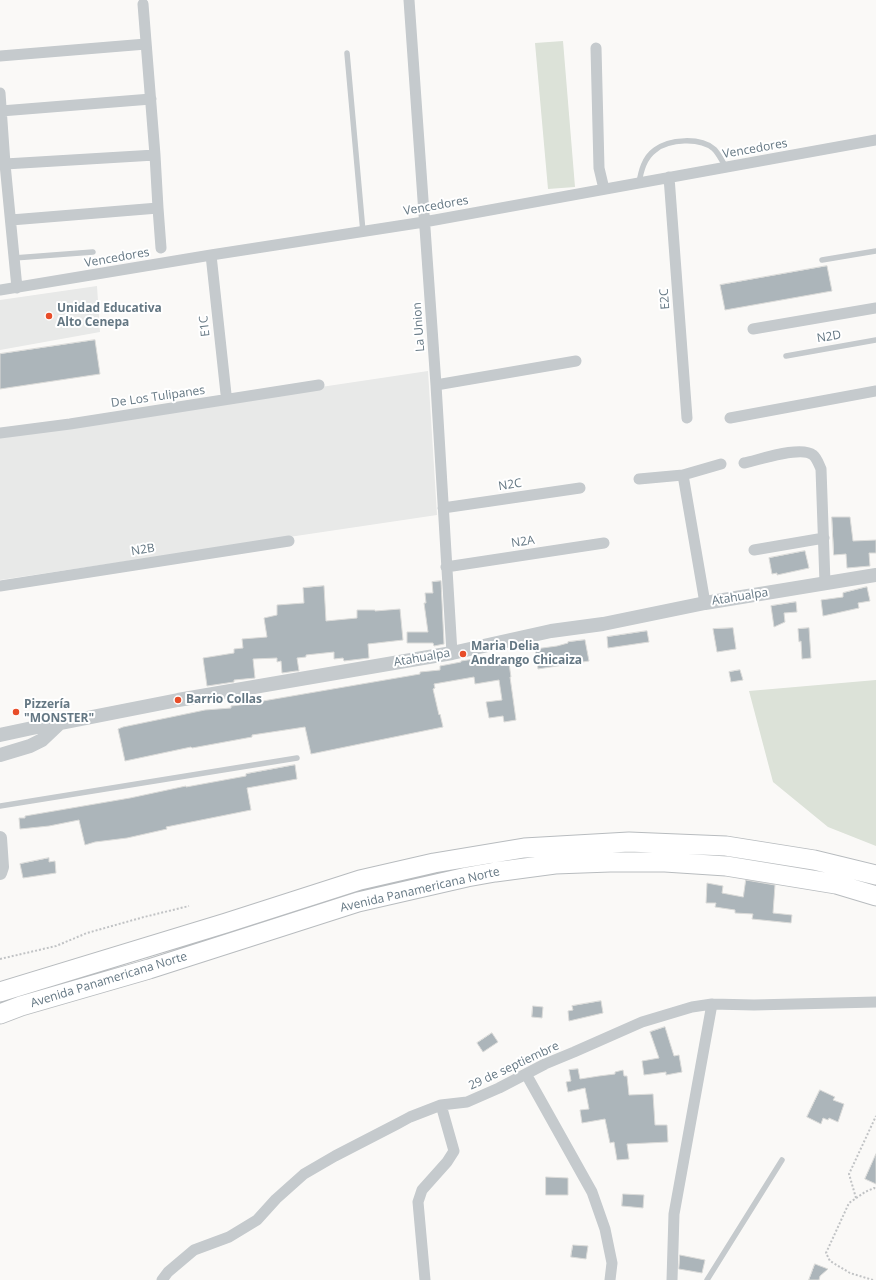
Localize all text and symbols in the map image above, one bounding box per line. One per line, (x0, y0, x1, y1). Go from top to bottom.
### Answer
street label: Vencedores (721, 136, 789, 162)
street label: Vencedores (402, 193, 470, 219)
street label: Vencedores (83, 245, 151, 271)
street label: E2C (657, 288, 673, 310)
place label: Unidad Educativa Alto Cenepa (57, 302, 162, 330)
street label: La Union (410, 302, 428, 352)
marker: Unidad Educativa Alto Cenepa (44, 311, 54, 321)
street label: E1C (197, 315, 213, 337)
street label: N2D (816, 328, 842, 346)
street label: De Los Tulipanes (110, 383, 206, 411)
street label: N2C (497, 476, 523, 494)
street label: N2A (510, 533, 536, 551)
street label: N2B (130, 541, 156, 559)
street label: Atahualpa (711, 585, 769, 609)
place label: Maria Delia Andrango Chicaiza (471, 640, 582, 668)
street label: Atahualpa (393, 646, 451, 670)
marker: Maria Delia Andrango Chicaiza (458, 649, 468, 659)
place label: Barrio Collas (186, 693, 262, 707)
marker: Barrio Collas (173, 695, 183, 705)
place label: Pizzería "MONSTER" (24, 698, 94, 726)
marker: Pizzería "MONSTER" (11, 707, 21, 717)
street label: Avenida Panamericana Norte (339, 865, 501, 915)
street label: Avenida Panamericana Norte (29, 949, 189, 1011)
street label: 29 de septiembre (467, 1039, 561, 1093)

